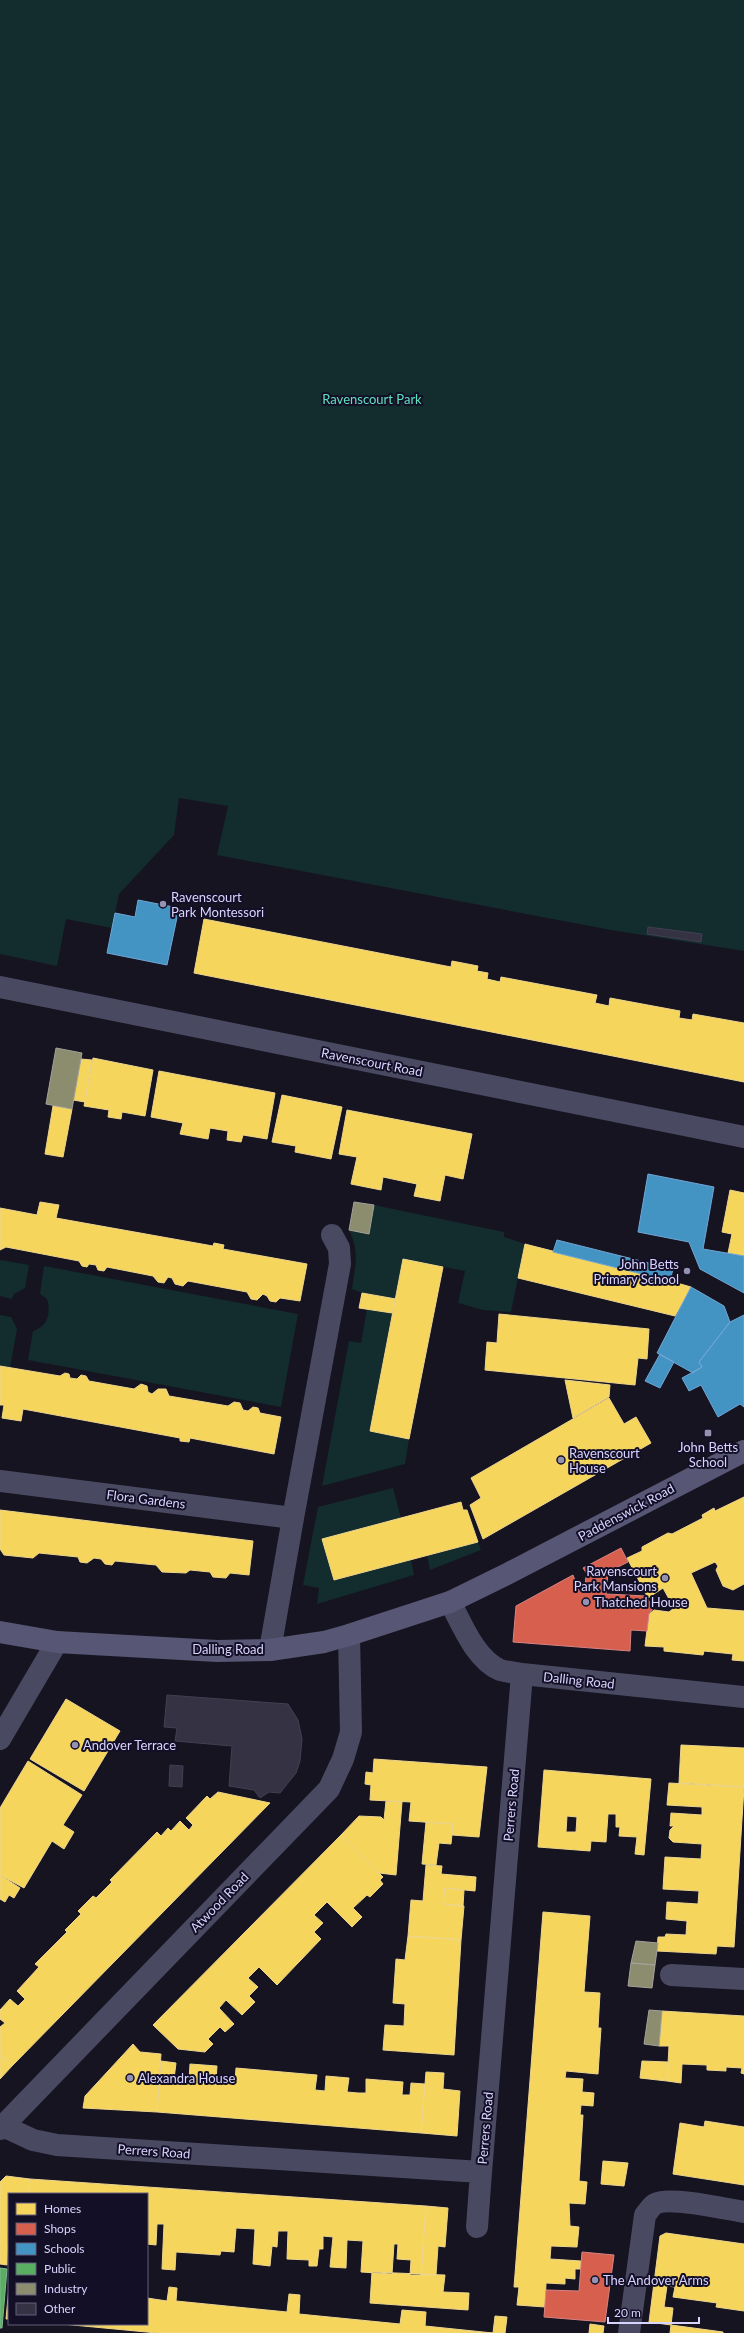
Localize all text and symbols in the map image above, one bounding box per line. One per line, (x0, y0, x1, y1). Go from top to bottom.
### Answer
park label: Ravenscourt Park (322, 391, 422, 407)
place label: Ravenscourt Park Montessori (171, 889, 264, 920)
marker: Ravenscourt Park Montessori (158, 899, 168, 909)
street label: Ravenscourt Road (320, 1044, 424, 1080)
place label: John Betts Primary School (594, 1256, 679, 1287)
marker: John Betts Primary School (682, 1266, 692, 1276)
marker: John Betts School (703, 1428, 713, 1438)
place label: John Betts School (678, 1439, 738, 1470)
place label: Ravenscourt House (569, 1445, 640, 1476)
marker: Ravenscourt House (556, 1455, 566, 1465)
street label: Paddenswick Road (575, 1480, 677, 1544)
street label: Flora Gardens (106, 1486, 187, 1512)
place label: Ravenscourt Park Mansions (574, 1563, 657, 1594)
marker: Ravenscourt Park Mansions (660, 1573, 670, 1583)
place label: Thatched House (594, 1594, 688, 1610)
marker: Thatched House (581, 1597, 591, 1607)
street label: Dalling Road (192, 1641, 264, 1657)
street label: Dalling Road (543, 1668, 615, 1692)
place label: Andover Terrace (83, 1737, 176, 1753)
marker: Andover Terrace (70, 1740, 80, 1750)
street label: Perrers Road (500, 1768, 522, 1842)
street label: Atwood Road (186, 1869, 252, 1935)
place label: Alexandra House (138, 2070, 235, 2086)
marker: Alexandra House (125, 2073, 135, 2083)
street label: Perrers Road (474, 2091, 496, 2165)
street label: Perrers Road (117, 2140, 191, 2162)
legend (8, 2193, 148, 2325)
text: Homes (44, 2201, 81, 2216)
text: Shops (44, 2221, 76, 2236)
text: Schools (44, 2241, 85, 2256)
text: Public (44, 2261, 76, 2276)
place label: The Andover Arms (603, 2272, 709, 2288)
marker: The Andover Arms (590, 2275, 600, 2285)
text: Industry (44, 2281, 88, 2296)
scale bar (608, 2299, 699, 2325)
text: Other (44, 2301, 76, 2316)
text: 20 m (614, 2305, 641, 2320)

